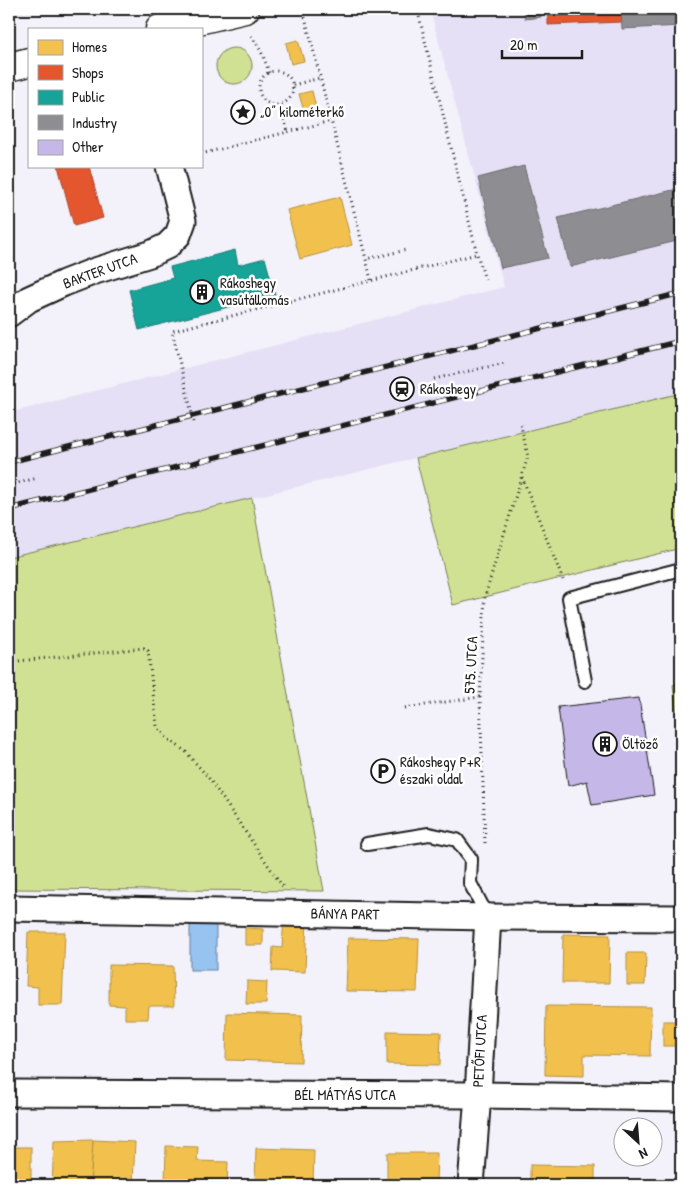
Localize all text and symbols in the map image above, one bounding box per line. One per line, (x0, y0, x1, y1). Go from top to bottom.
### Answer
legend (28, 28, 202, 168)
scale bar (502, 28, 582, 60)
text: 20 m (510, 34, 537, 55)
text: Homes (72, 36, 107, 57)
text: Shops (72, 62, 104, 83)
text: Public (72, 86, 105, 107)
place icon: „0” kilométerkő (230, 99, 256, 125)
place label: „0” kilométerkő (260, 101, 344, 122)
text: Industry (72, 112, 117, 133)
text: Other (72, 136, 104, 157)
street label: BAKTER UTCA (60, 247, 140, 294)
place label: Rákoshegy vasútállomás (220, 272, 289, 310)
building icon: Rákoshegy vasútállomás (189, 279, 215, 305)
station icon: Rákoshegy (389, 376, 415, 402)
place label: Rákoshegy (420, 378, 476, 399)
street label: 575. UTCA (459, 635, 483, 694)
building icon: Öltöző (592, 731, 618, 757)
place label: Öltöző (622, 733, 658, 754)
place label: Rákoshegy P+R északi oldal (400, 751, 481, 789)
parking icon: Rákoshegy P+R északi oldal (370, 758, 396, 784)
street label: BÁNYA PART (310, 902, 381, 925)
street label: PETŐFI UTCA (467, 1013, 492, 1088)
street label: BÉL MÁTYÁS UTCA (294, 1084, 396, 1105)
north arrow (612, 1116, 662, 1166)
text: N (636, 1144, 651, 1165)

